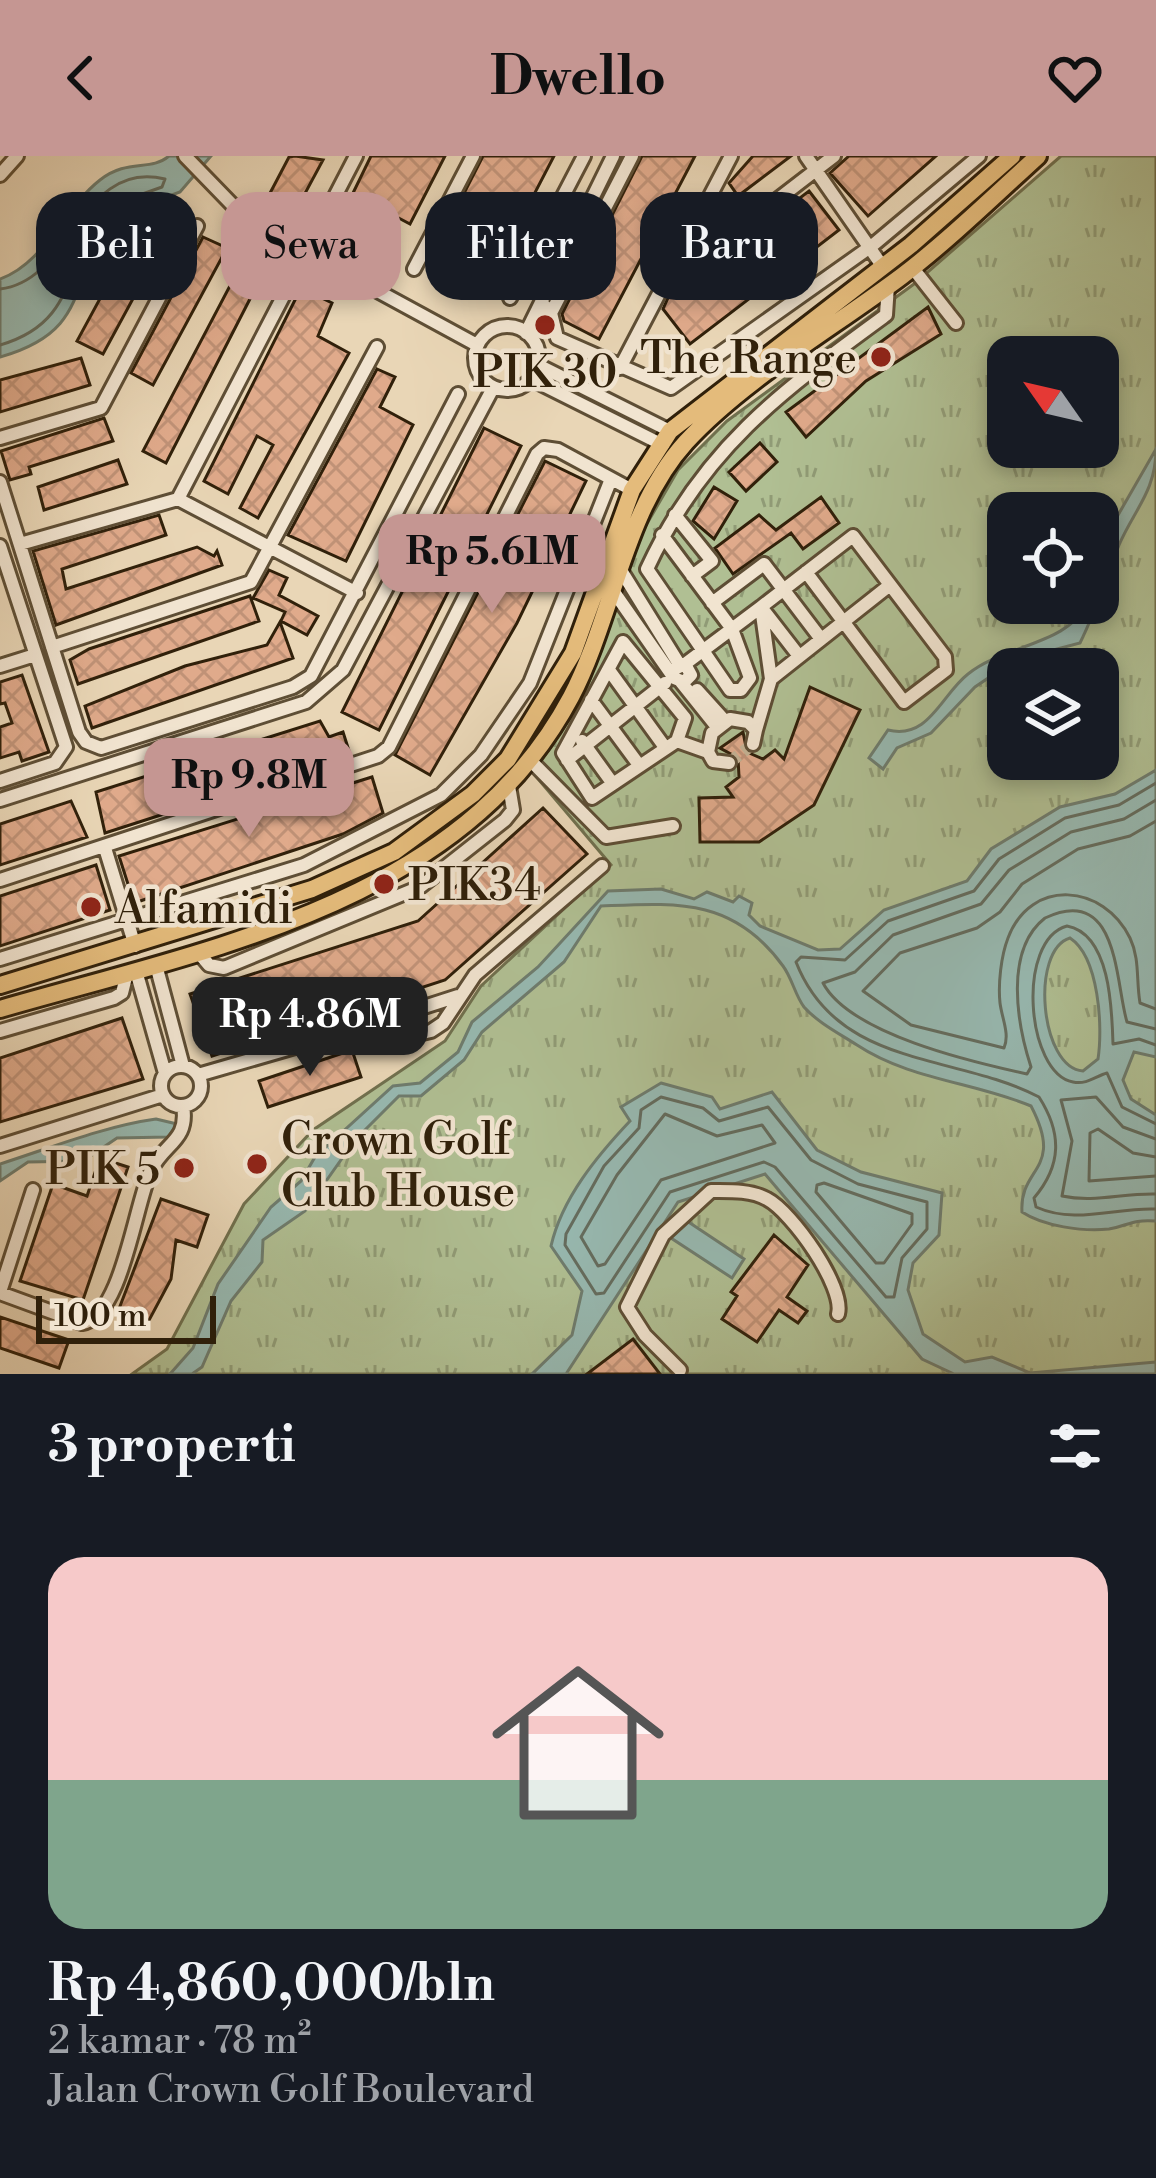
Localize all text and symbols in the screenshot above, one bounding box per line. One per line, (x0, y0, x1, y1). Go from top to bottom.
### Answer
text: Dwello (490, 44, 666, 112)
icon: back (48, 45, 114, 111)
icon: heart (1042, 45, 1108, 111)
chip: Beli (36, 192, 197, 300)
chip: Sewa (221, 192, 401, 300)
chip: Filter (425, 192, 616, 300)
chip: Baru (640, 192, 818, 300)
marker: PIK 30 (532, 312, 558, 338)
place label: The Range (640, 331, 857, 388)
north arrow (987, 336, 1119, 468)
map controls (987, 336, 1119, 780)
marker: The Range (868, 344, 894, 370)
place label: PIK 30 (473, 345, 617, 402)
button: locate (987, 492, 1119, 624)
pin: Rp 5.61M (368, 514, 616, 616)
text: Rp 5.61M (405, 528, 579, 577)
button: layers (987, 648, 1119, 780)
pin: Rp 9.8M (138, 738, 360, 840)
text: Rp 9.8M (171, 752, 327, 801)
place label: PIK34 (408, 858, 541, 915)
marker: PIK34 (371, 871, 397, 897)
place label: Alfamidi (114, 881, 293, 938)
marker: Alfamidi (78, 894, 104, 920)
pin: Rp 4.86M (186, 977, 434, 1079)
text: Rp 4.86M (219, 991, 401, 1040)
place label: Crown Golf Club House (281, 1112, 515, 1221)
place label: PIK 5 (45, 1142, 160, 1199)
marker: Crown Golf Club House (244, 1151, 270, 1177)
marker: PIK 5 (171, 1155, 197, 1181)
scale bar (36, 1290, 216, 1343)
text: 100 m (54, 1296, 147, 1337)
icon: filters (1042, 1413, 1108, 1479)
text: 3 properti (48, 1414, 296, 1478)
icon: home (470, 1635, 686, 1851)
text: Rp 4,860,000/bln (48, 1953, 495, 2017)
text: 2 kamar · 78 m² (48, 2017, 312, 2066)
text: Jalan Crown Golf Boulevard (48, 2066, 534, 2115)

